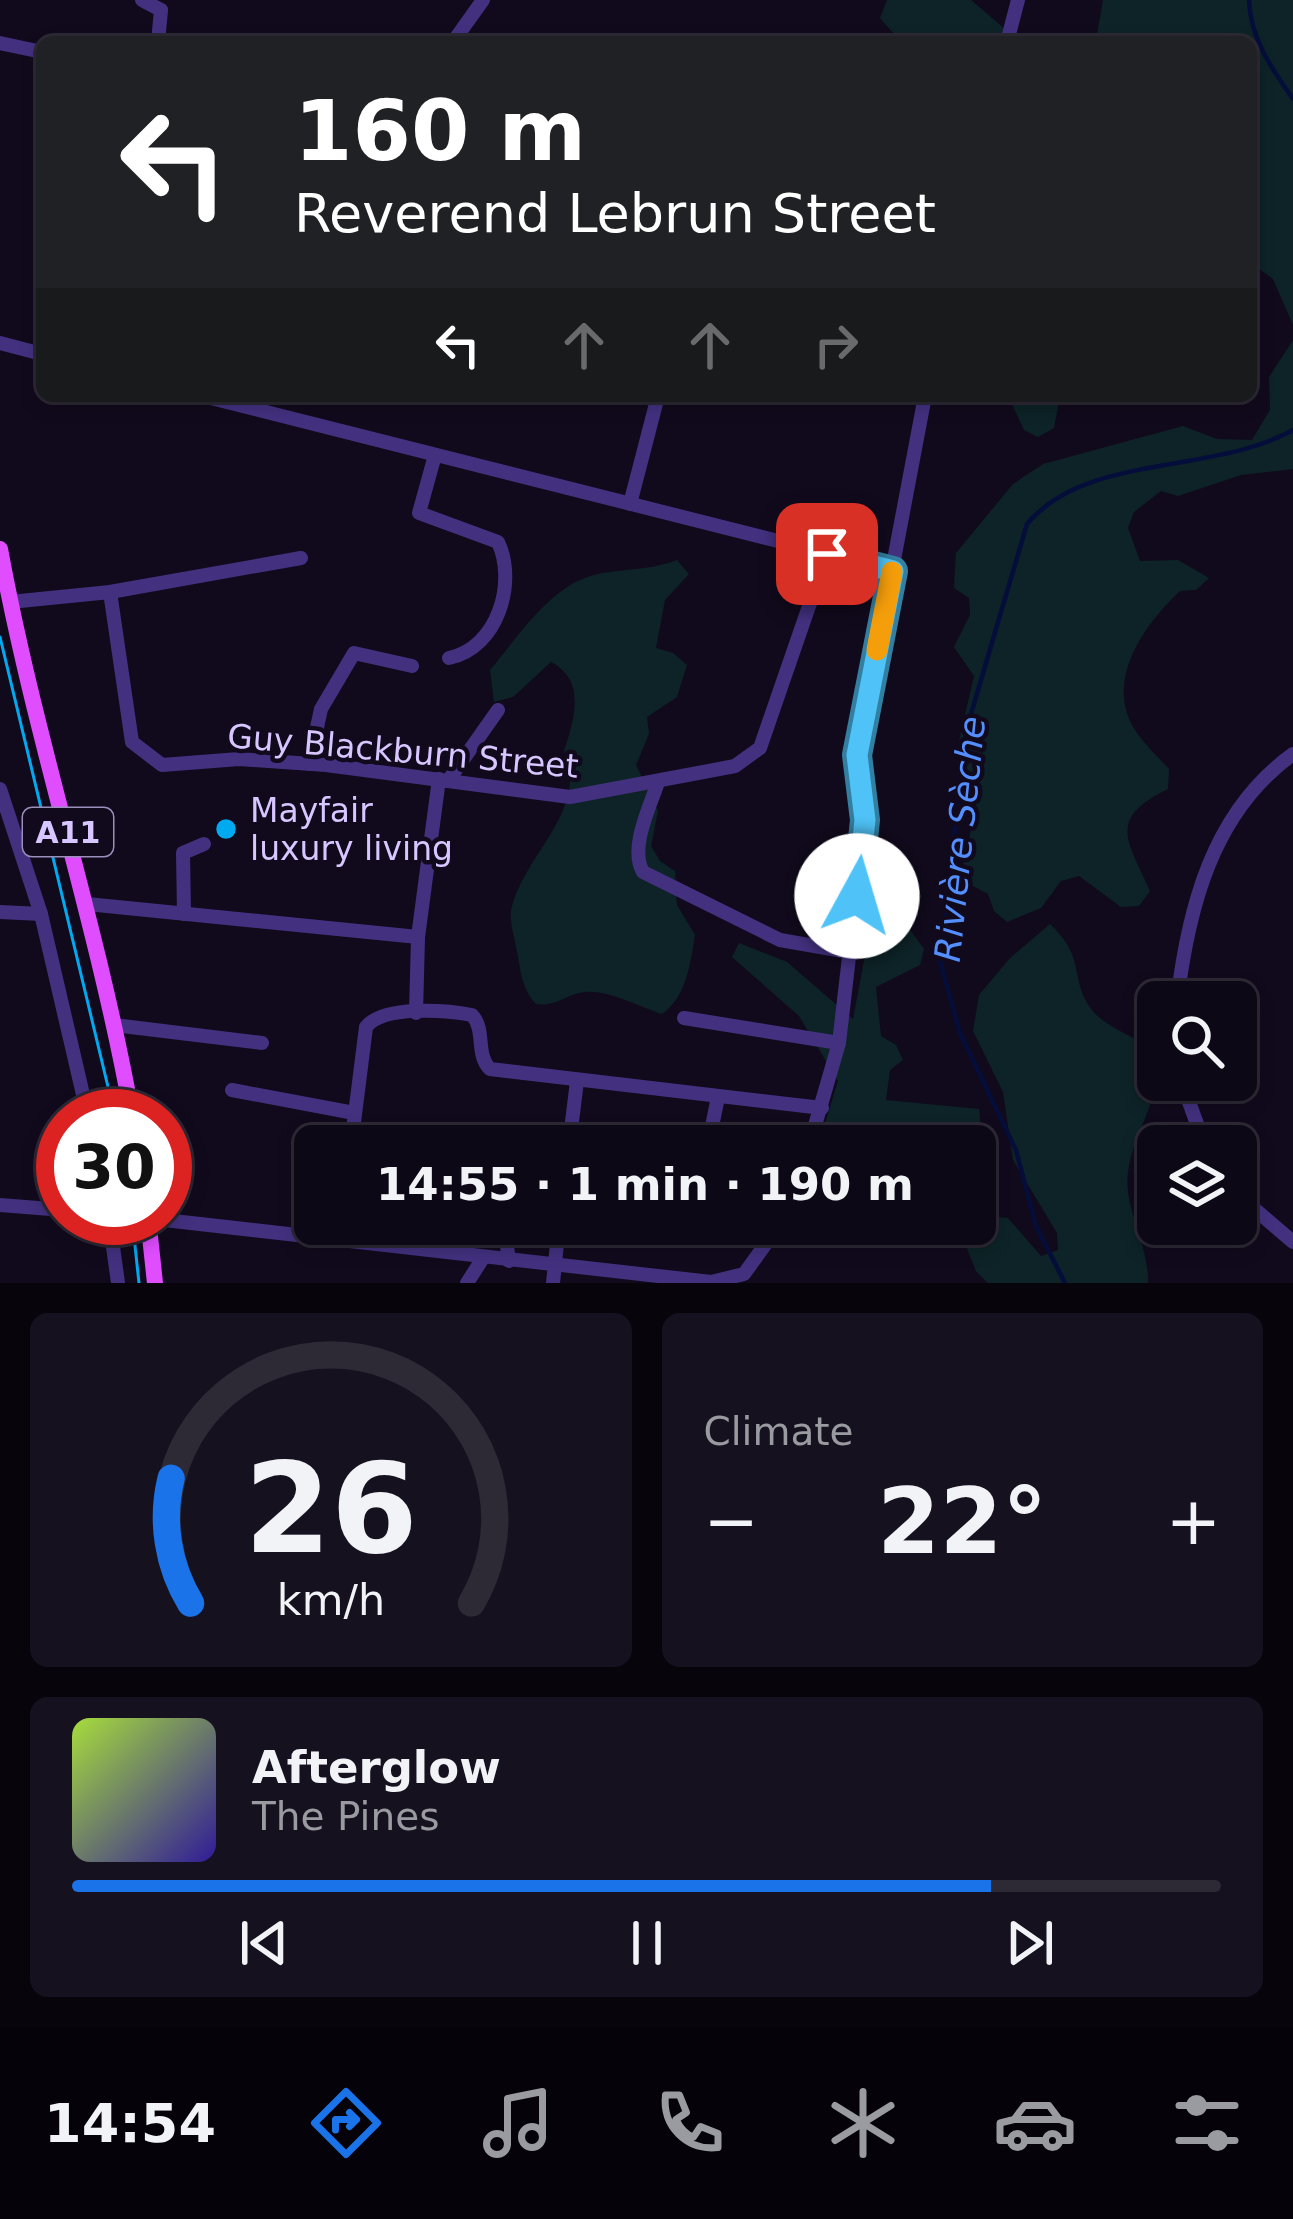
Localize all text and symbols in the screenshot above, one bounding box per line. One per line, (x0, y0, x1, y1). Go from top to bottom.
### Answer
text: 160 m (294, 82, 586, 180)
icon: left (96, 84, 252, 240)
text: Reverend Lebrun Street (294, 182, 936, 245)
icon: left (425, 312, 491, 378)
icon: ahead (551, 312, 617, 378)
icon: ahead (677, 312, 743, 378)
icon: right (803, 312, 869, 378)
pin (776, 503, 878, 605)
icon: arrive (794, 521, 860, 587)
water label: Rivière Sèche (927, 714, 993, 964)
street label: Guy Blackburn Street (226, 716, 580, 786)
place label: Mayfair luxury living (250, 791, 453, 868)
road number: A11 (23, 808, 113, 856)
marker: Mayfair luxury living (213, 816, 239, 842)
position arrow (794, 833, 920, 959)
map controls (1137, 981, 1257, 1245)
button: search (1137, 981, 1257, 1101)
speed limit sign: 30 (36, 1089, 192, 1245)
button: layers (1137, 1125, 1257, 1245)
text: 14:55 · 1 min · 190 m (376, 1158, 914, 1211)
text: Climate (704, 1409, 854, 1454)
text: 26 (244, 1436, 418, 1581)
text: 22° (877, 1469, 1047, 1574)
text: − (704, 1483, 759, 1560)
text: + (1166, 1483, 1221, 1560)
text: km/h (277, 1575, 385, 1625)
text: Afterglow (252, 1741, 501, 1794)
text: The Pines (252, 1794, 439, 1839)
icon: previous (231, 1910, 297, 1976)
icon: pause (614, 1910, 680, 1976)
icon: next (997, 1910, 1063, 1976)
icon: directions (304, 2081, 388, 2165)
icon: music (476, 2081, 560, 2165)
icon: phone (648, 2081, 732, 2165)
icon: climate (821, 2081, 905, 2165)
icon: car (993, 2081, 1077, 2165)
icon: filters (1165, 2081, 1249, 2165)
text: 14:54 (44, 2092, 216, 2155)

